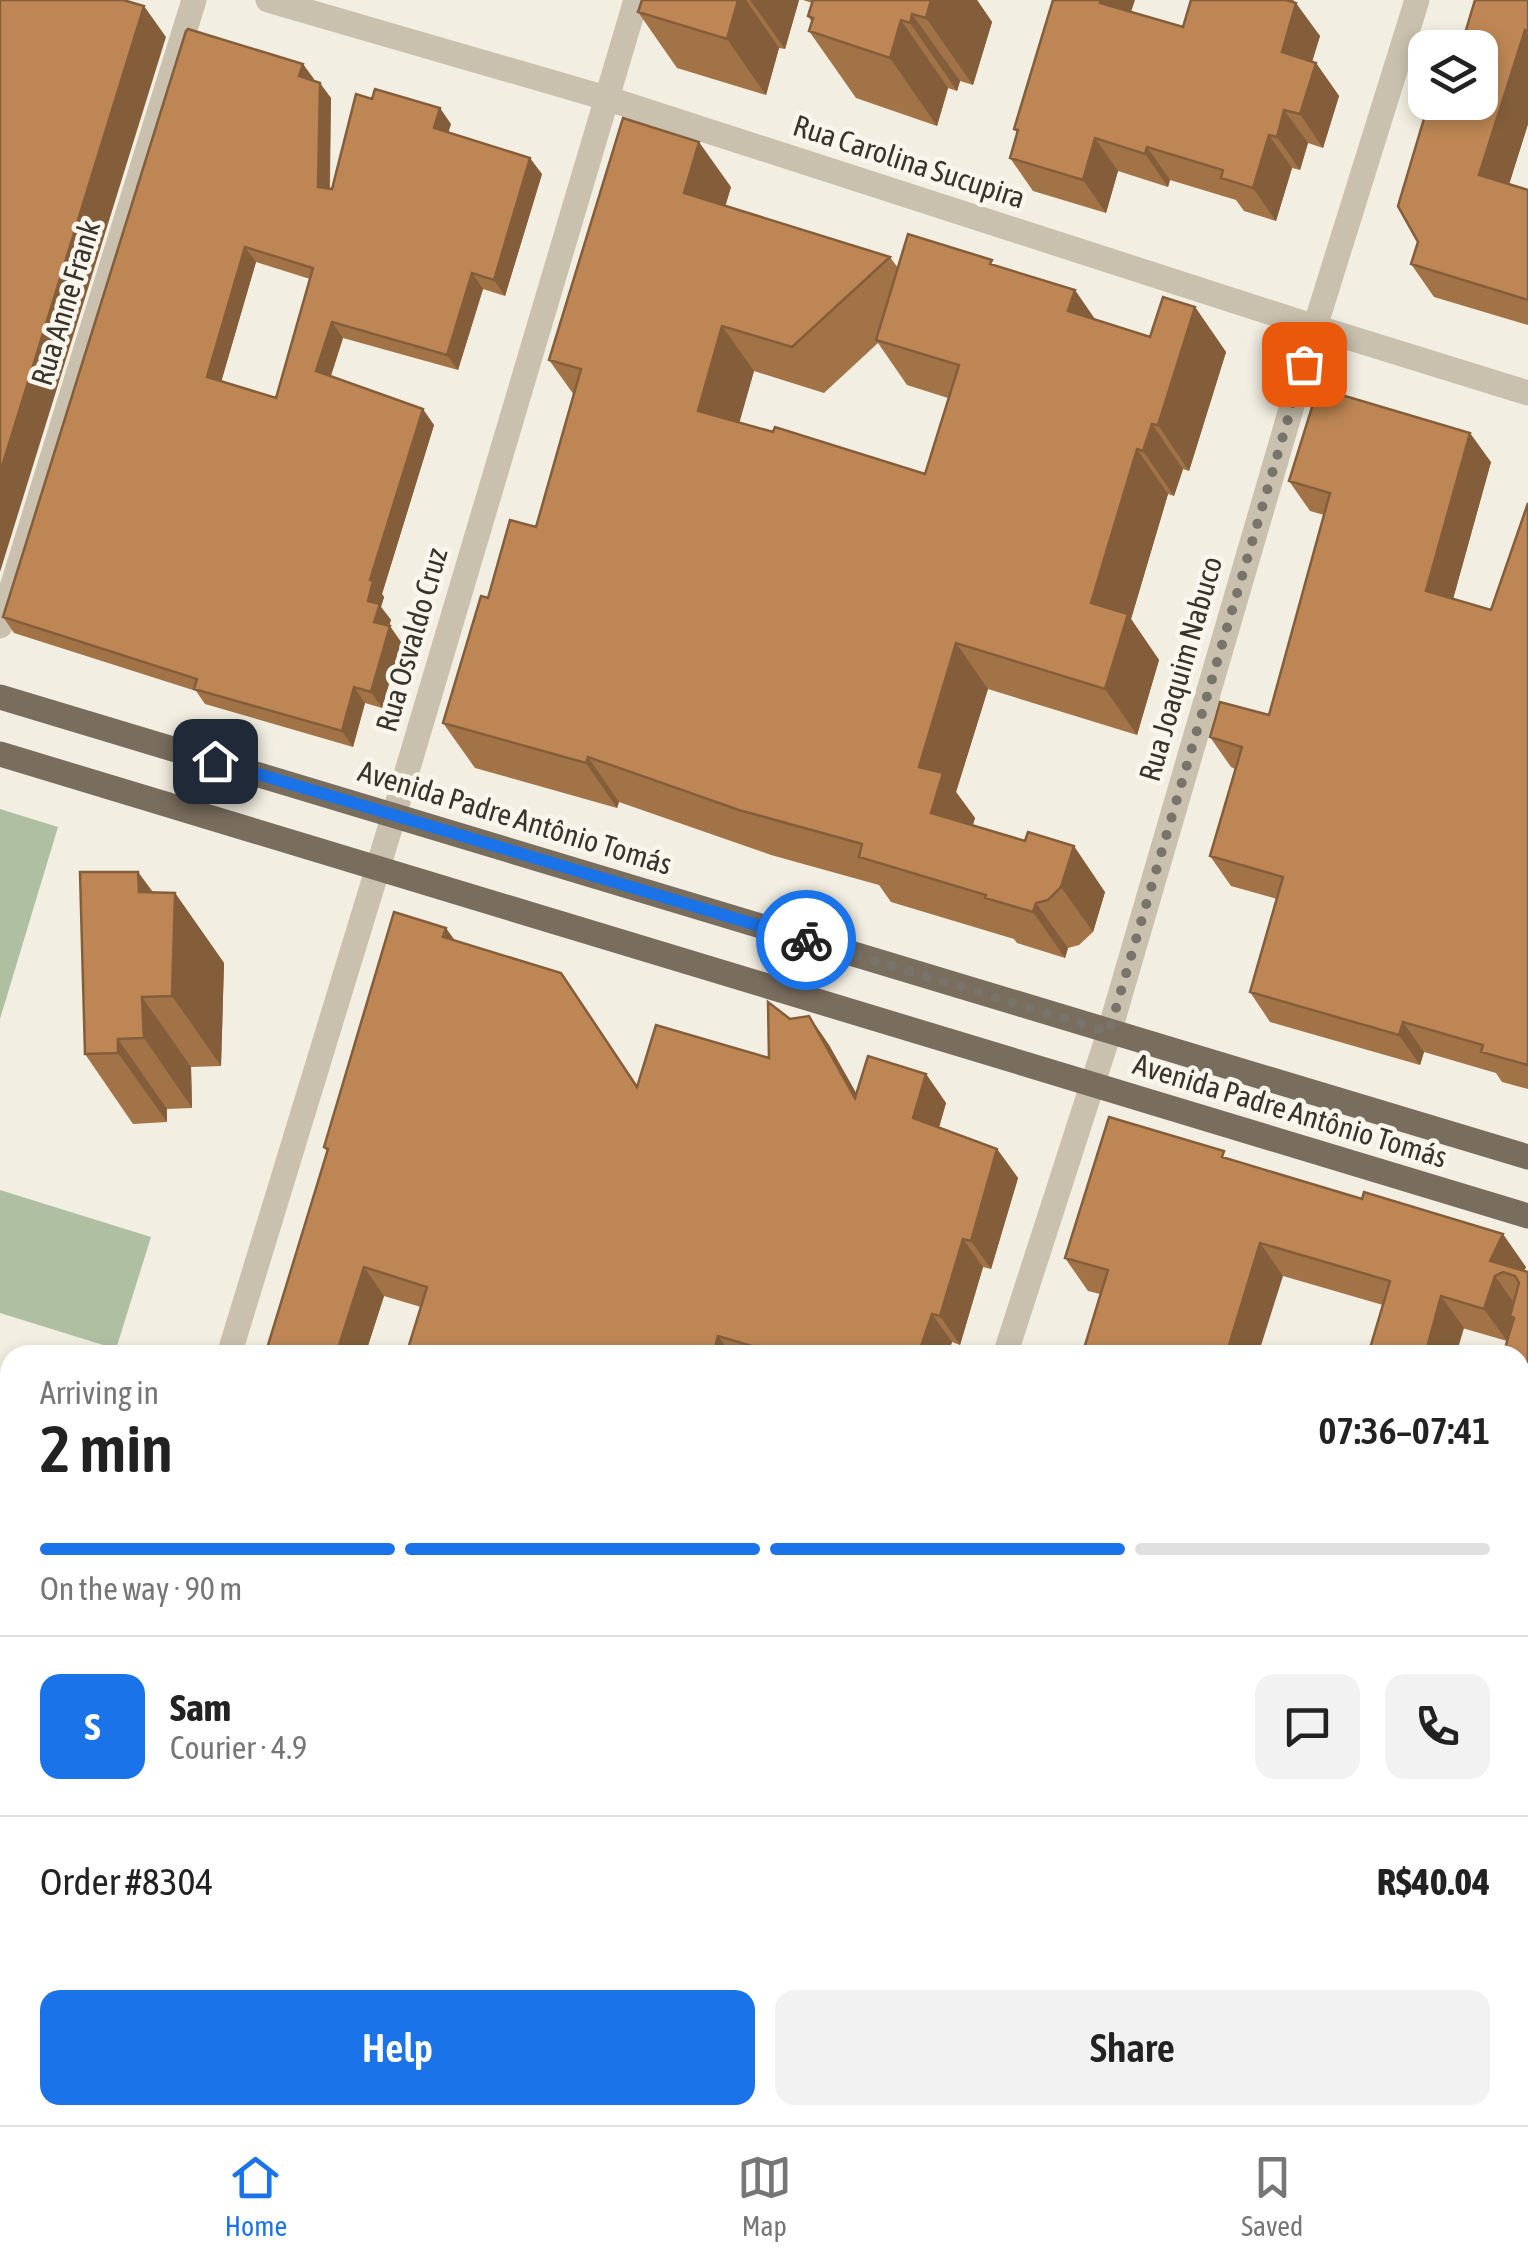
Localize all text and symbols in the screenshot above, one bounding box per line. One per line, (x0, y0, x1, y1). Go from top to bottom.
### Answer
map controls (1408, 30, 1498, 120)
button: layers (1408, 30, 1498, 120)
street label: Rua Carolina Sucupira (789, 108, 1029, 215)
street label: Rua Anne Frank (24, 216, 106, 389)
pin (1262, 322, 1347, 407)
icon: bag (1277, 337, 1332, 392)
street label: Rua Osvaldo Cruz (369, 544, 454, 735)
street label: Rua Joaquim Nabuco (1132, 552, 1228, 785)
pin (173, 719, 258, 804)
icon: home (188, 734, 243, 789)
street label: Avenida Padre Antônio Tomás (354, 753, 676, 881)
courier (756, 890, 856, 990)
icon: bike (779, 913, 834, 968)
street label: Avenida Padre Antônio Tomás (1129, 1046, 1451, 1174)
text: Arriving in (40, 1374, 159, 1411)
text: 07:36–07:41 (1318, 1409, 1490, 1452)
text: 2 min (40, 1411, 173, 1486)
text: On the way · 90 m (40, 1570, 242, 1607)
button: chat (1255, 1674, 1360, 1779)
button: phone (1385, 1674, 1490, 1779)
text: Sam (170, 1686, 231, 1729)
text: S (85, 1705, 100, 1748)
text: Courier · 4.9 (170, 1729, 307, 1766)
text: Order #8304 (40, 1860, 213, 1903)
text: R$40.04 (1377, 1860, 1490, 1903)
button: Help (40, 1990, 755, 2105)
button: Share (775, 1990, 1490, 2105)
tab: Home (225, 2150, 287, 2242)
tab: Map (737, 2150, 792, 2242)
tab: Saved (1241, 2150, 1303, 2242)

